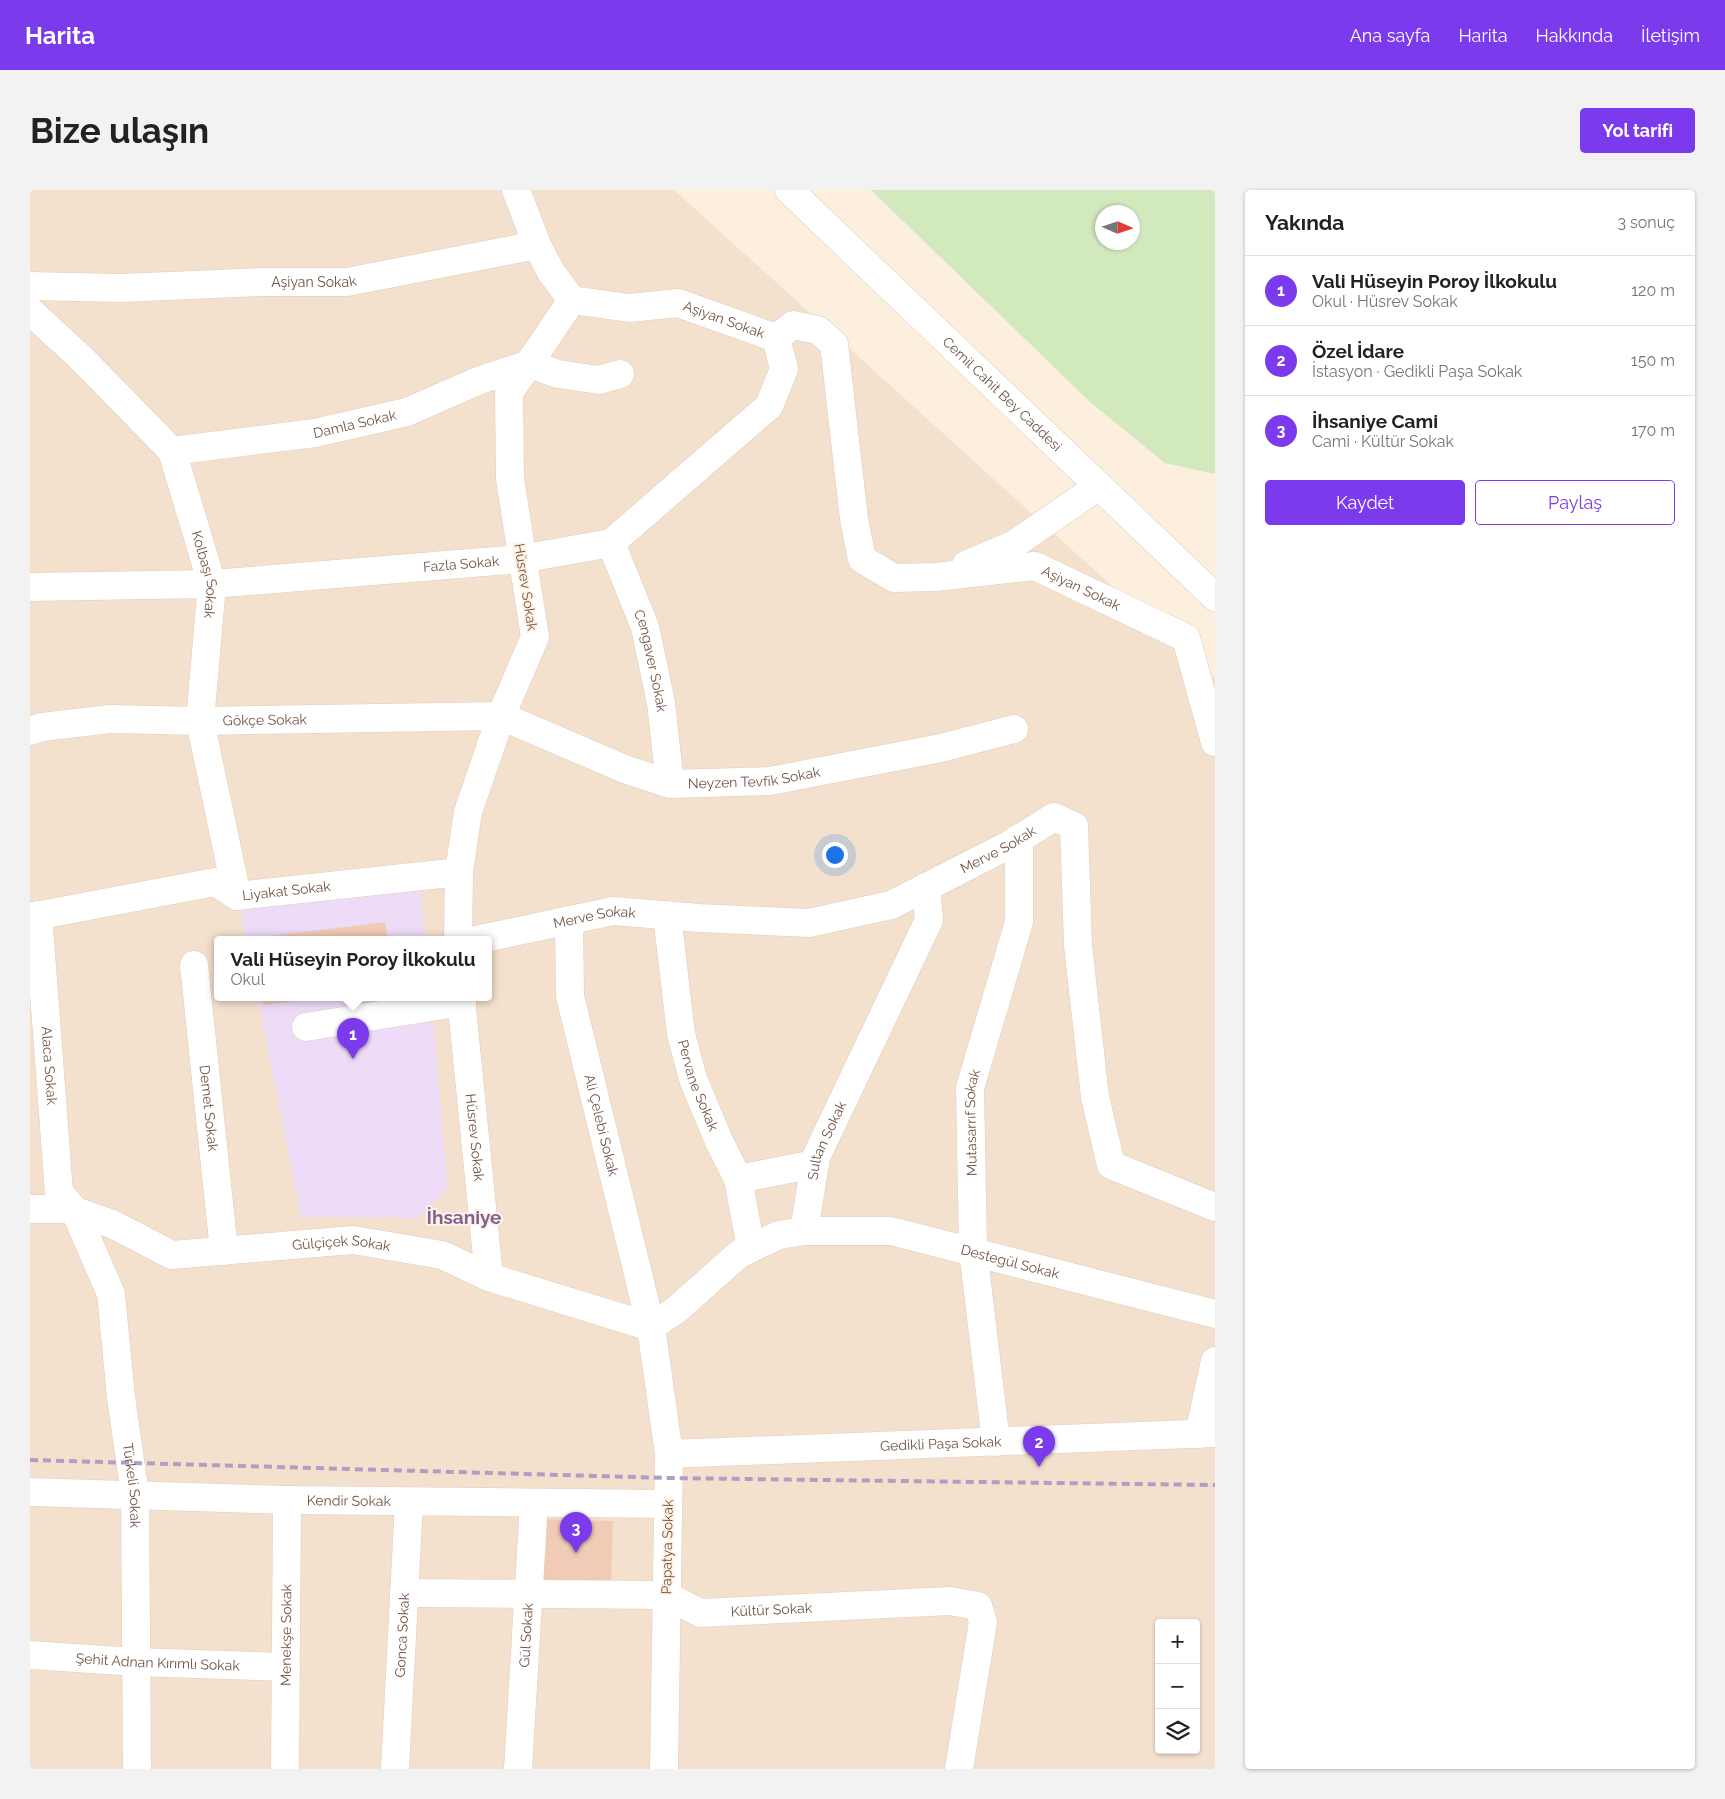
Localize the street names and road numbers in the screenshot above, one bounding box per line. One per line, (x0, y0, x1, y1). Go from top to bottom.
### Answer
street label: Aşiyan Sokak (271, 272, 358, 290)
street label: Aşiyan Sokak (681, 298, 768, 342)
street label: Cemil Cahit Bey Caddesi (940, 333, 1065, 454)
street label: Damla Sokak (312, 407, 399, 441)
street label: Kolbaşı Sokak (188, 529, 221, 620)
street label: Hüsrev Sokak (511, 542, 541, 632)
street label: Fazla Sokak (423, 553, 500, 575)
street label: Aşiyan Sokak (1039, 562, 1124, 614)
street label: Cengaver Sokak (631, 607, 670, 714)
street label: Gökçe Sokak (223, 711, 308, 729)
street label: Neyzen Tevfik Sokak (688, 763, 822, 791)
street label: Merve Sokak (958, 822, 1039, 876)
street label: Liyakat Sokak (241, 878, 332, 903)
street label: Merve Sokak (552, 903, 637, 931)
street label: Alaca Sokak (38, 1026, 60, 1106)
street label: Pervane Sokak (675, 1038, 722, 1134)
street label: Demet Sokak (197, 1064, 222, 1153)
street label: Mutasarrıf Sokak (961, 1067, 983, 1176)
street label: Ali Çelebi Sokak (581, 1073, 622, 1178)
street label: Hüsrev Sokak (463, 1093, 487, 1183)
street label: Sultan Sokak (804, 1098, 850, 1181)
street label: Gülçiçek Sokak (291, 1232, 392, 1254)
street label: Destegül Sokak (959, 1241, 1062, 1282)
street label: Gedikli Paşa Sokak (880, 1433, 1002, 1454)
street label: Türkeli Sokak (120, 1442, 143, 1529)
street label: Kendir Sokak (307, 1492, 392, 1509)
street label: Papatya Sokak (658, 1499, 676, 1595)
street label: Menekşe Sokak (278, 1583, 294, 1686)
street label: Gonca Sokak (392, 1592, 412, 1678)
street label: Kültür Sokak (730, 1600, 813, 1620)
street label: Gül Sokak (516, 1602, 536, 1668)
street label: Şehit Adnan Kırımlı Sokak (75, 1650, 241, 1673)

